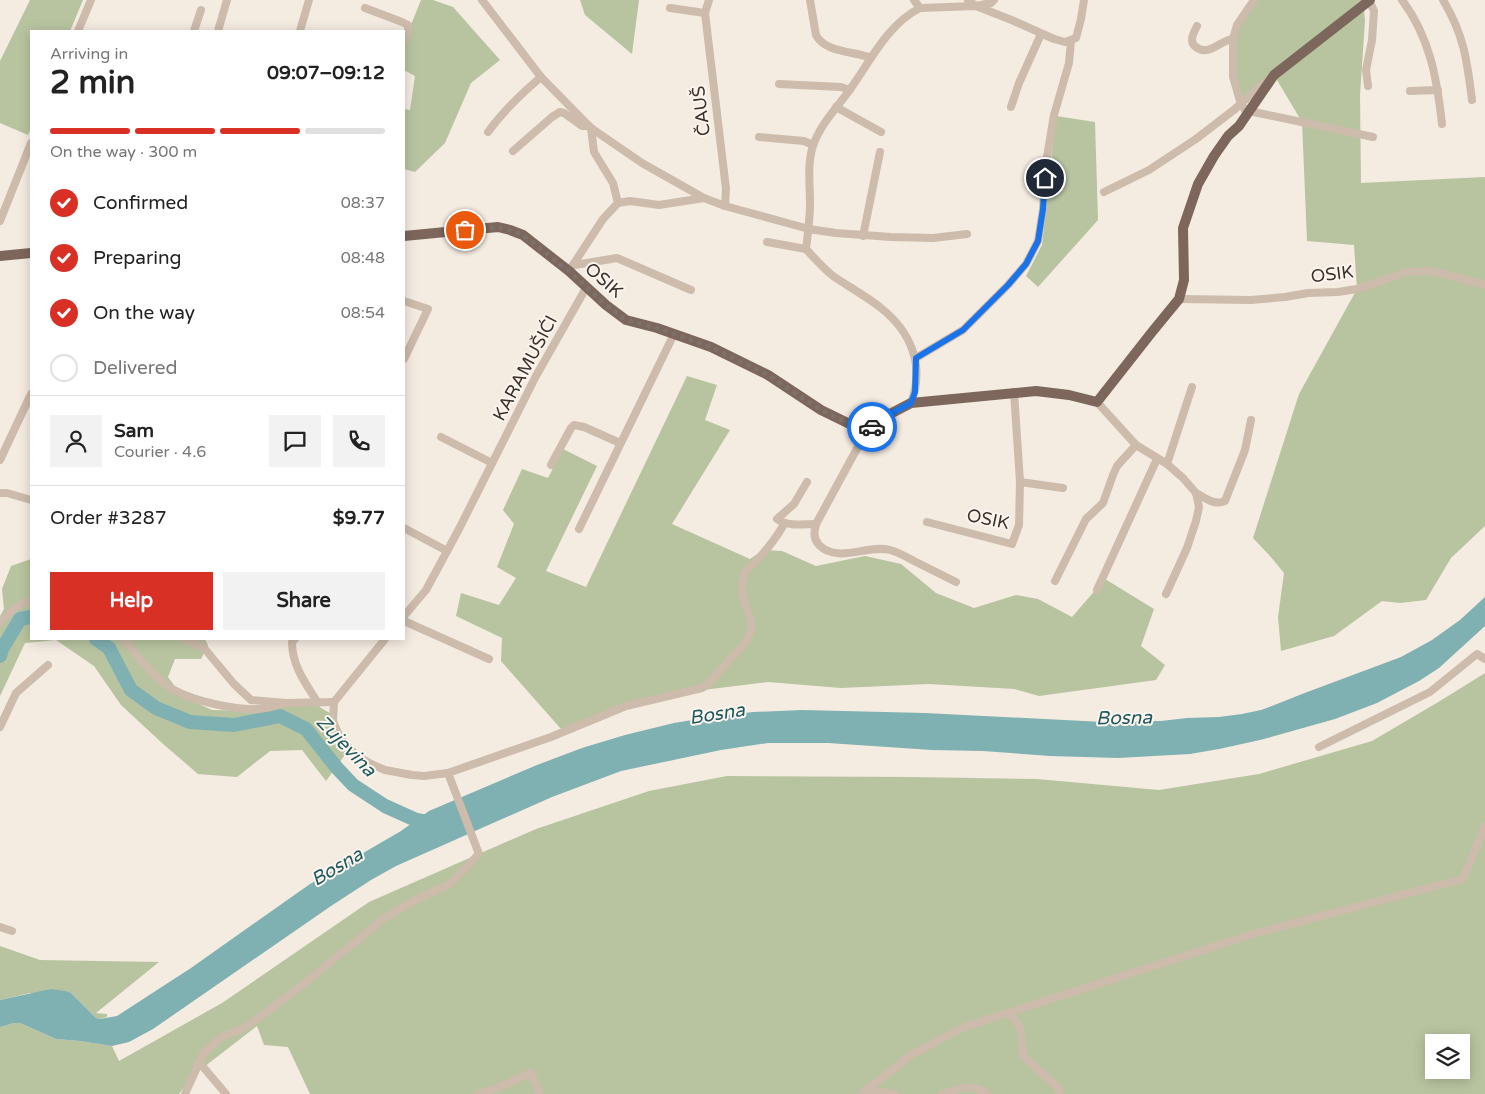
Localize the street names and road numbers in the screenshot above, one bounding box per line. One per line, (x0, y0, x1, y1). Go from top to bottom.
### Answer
street label: ČAUŠ (687, 85, 715, 137)
street label: OSIK (581, 258, 627, 302)
street label: OSIK (1309, 260, 1355, 288)
street label: KARAMUŠIĆI (488, 312, 562, 424)
street label: OSIK (965, 504, 1011, 534)

